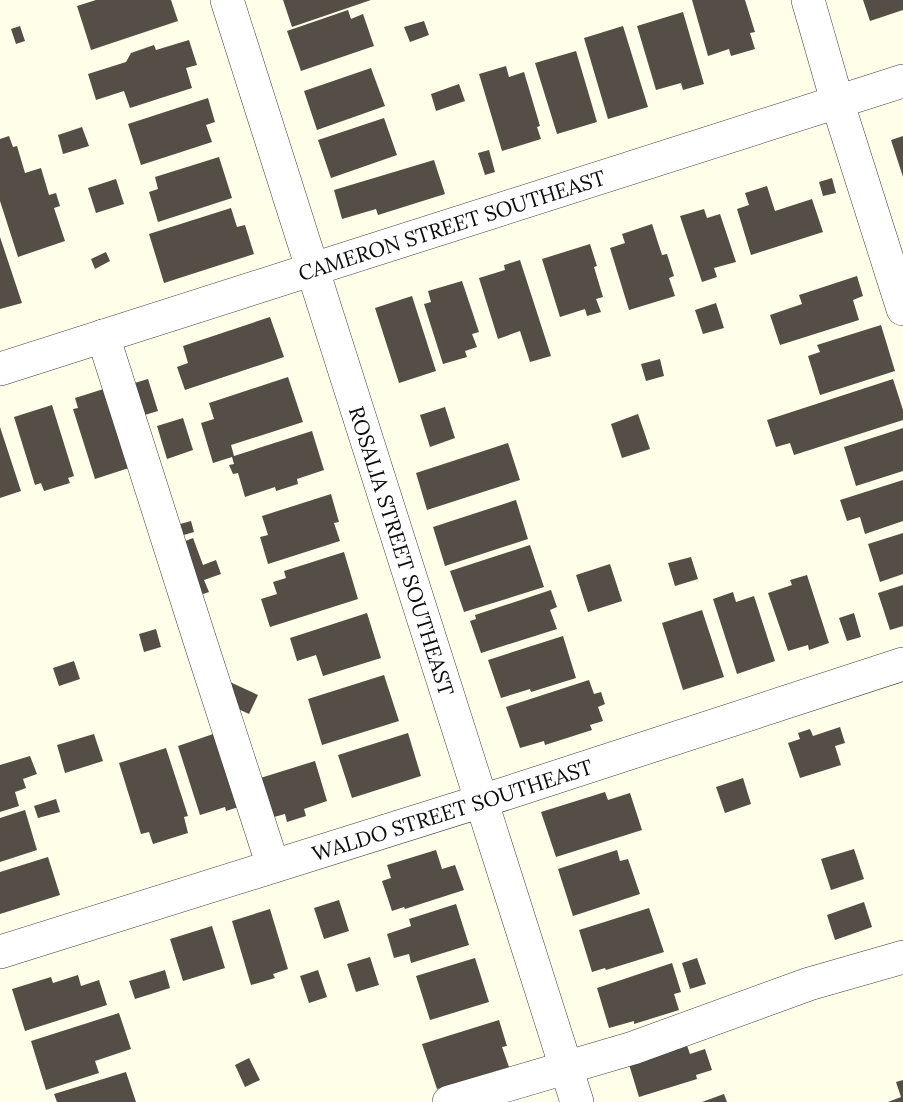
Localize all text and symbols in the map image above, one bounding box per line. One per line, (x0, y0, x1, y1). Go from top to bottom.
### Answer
street label: CAMERON STREET SOUTHEAST (295, 163, 608, 287)
street label: ROSALIA STREET SOUTHEAST (343, 403, 461, 699)
street label: WALDO STREET SOUTHEAST (309, 753, 596, 867)

